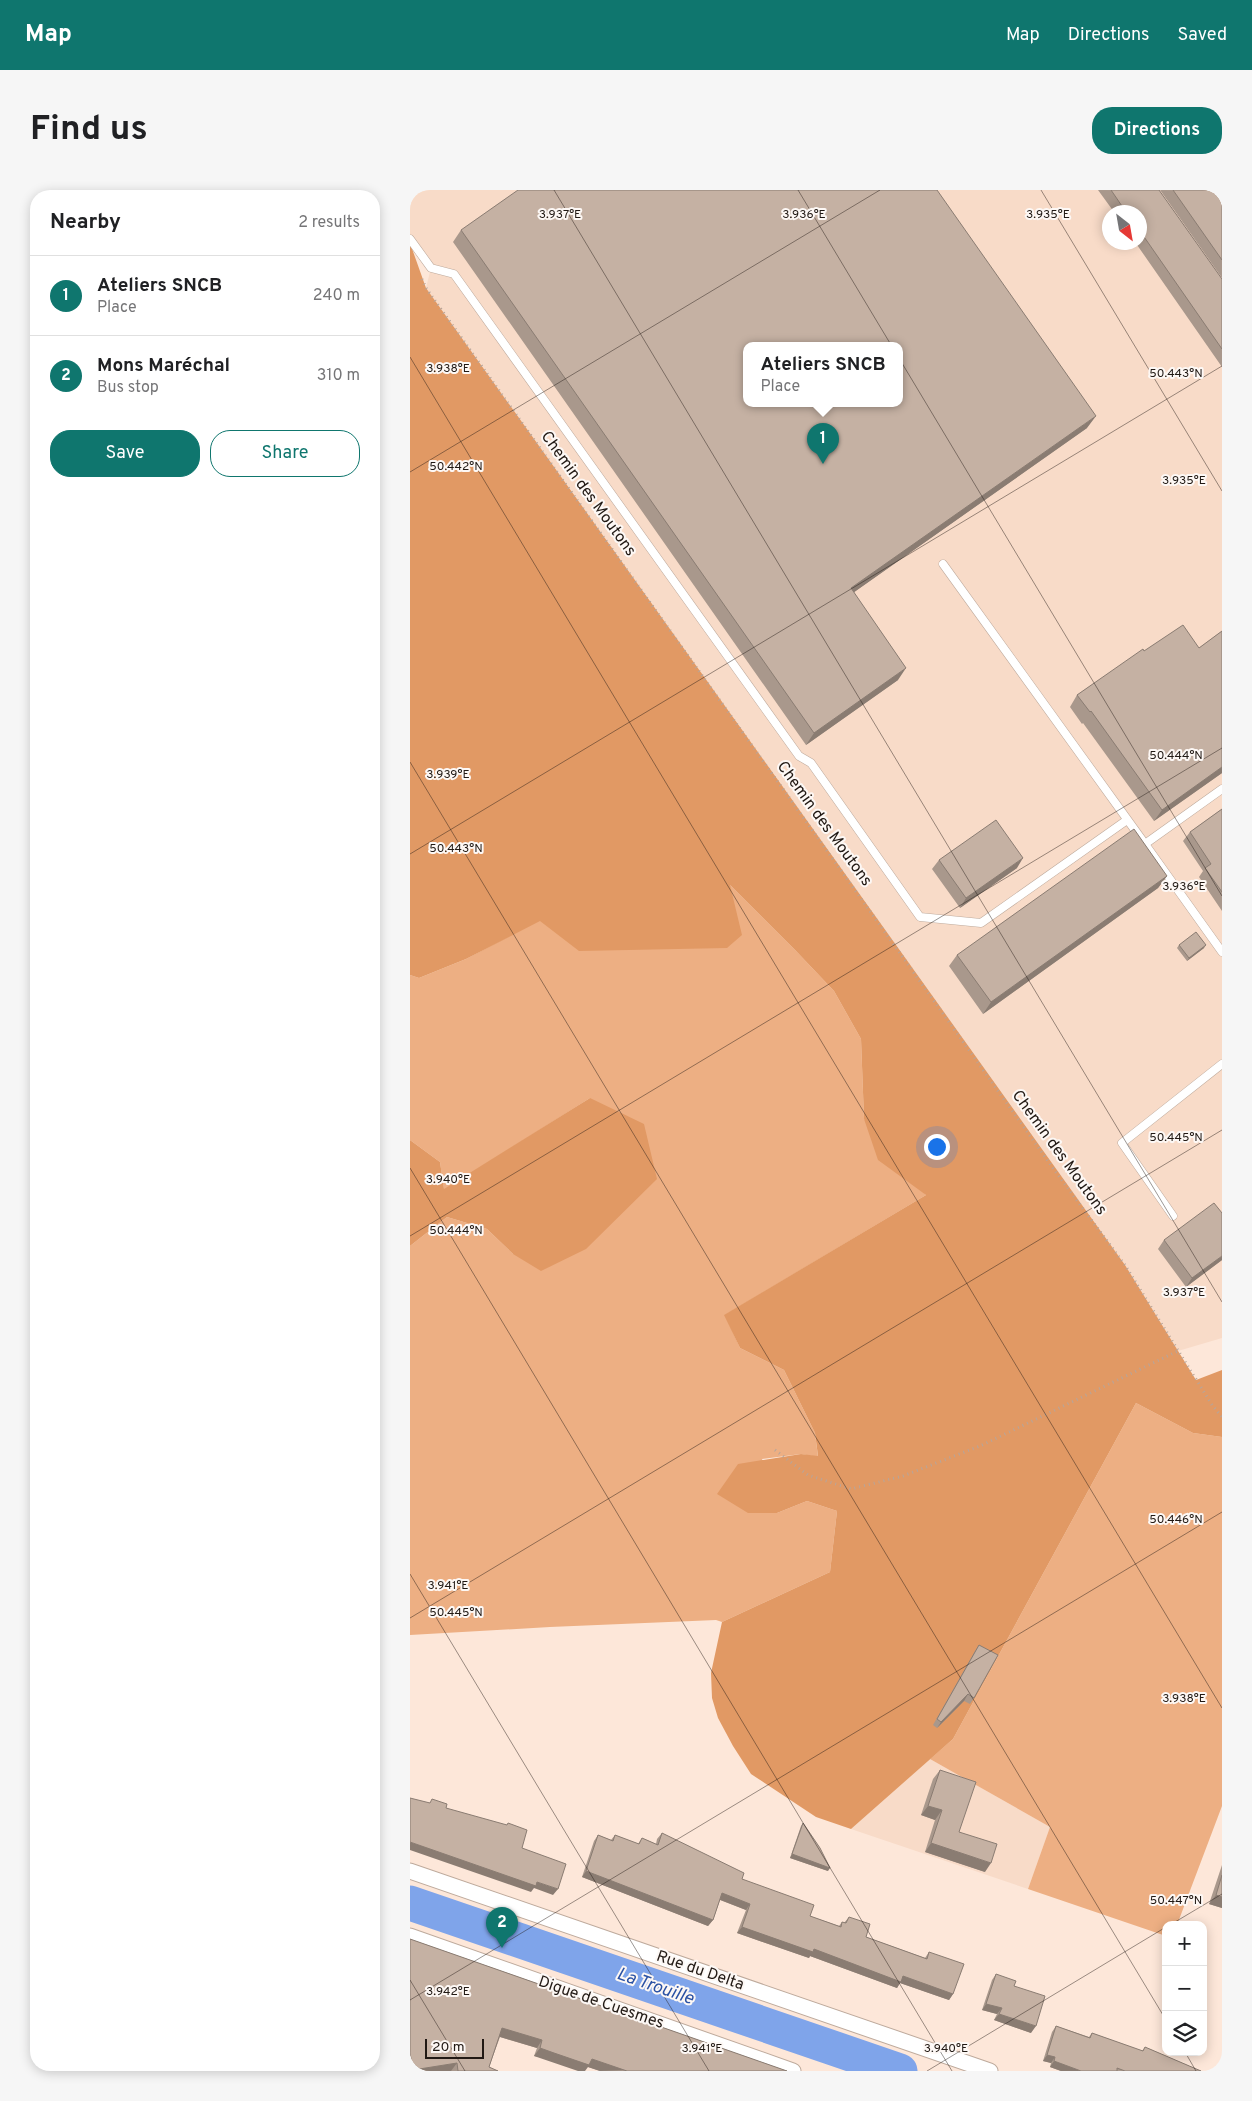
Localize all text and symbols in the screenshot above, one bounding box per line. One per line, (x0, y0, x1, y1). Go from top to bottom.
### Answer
text: Map (25, 20, 72, 50)
text: Map (1006, 24, 1040, 47)
text: Directions (1068, 24, 1150, 47)
text: Saved (1178, 24, 1227, 47)
button: Directions (1092, 107, 1222, 154)
text: Find us (30, 108, 148, 152)
north arrow (1102, 205, 1147, 250)
text: 3.937°E (539, 207, 581, 223)
text: 3.936°E (782, 207, 826, 223)
text: 3.935°E (1026, 207, 1070, 223)
text: Nearby (50, 209, 121, 236)
text: 2 results (298, 213, 360, 233)
text: Ateliers SNCB (97, 274, 222, 298)
text: 1 (63, 286, 69, 306)
text: 240 m (313, 286, 360, 306)
text: Place (97, 298, 137, 318)
popup (743, 342, 903, 407)
text: Ateliers SNCB (760, 353, 886, 377)
text: Mons Maréchal (97, 354, 230, 378)
text: 3.938°E (426, 361, 470, 377)
text: 2 (61, 366, 71, 386)
text: 310 m (317, 366, 360, 386)
text: 50.443°N (1149, 366, 1203, 382)
text: Place (760, 377, 800, 397)
text: Bus stop (97, 378, 159, 398)
pin: 1 (807, 423, 839, 464)
street label: Chemin des Moutons (536, 428, 640, 560)
button: Save (50, 430, 200, 477)
button: Share (210, 430, 360, 477)
text: 50.442°N (429, 459, 483, 475)
text: 3.935°E (1162, 473, 1206, 489)
text: 50.444°N (1149, 748, 1203, 764)
street label: Chemin des Moutons (772, 758, 876, 890)
text: 3.939°E (426, 767, 470, 783)
text: 50.443°N (429, 841, 483, 857)
text: 3.936°E (1162, 879, 1206, 895)
street label: Chemin des Moutons (1007, 1087, 1111, 1219)
text: 50.445°N (1149, 1130, 1203, 1146)
your location (924, 1134, 950, 1160)
text: 3.940°E (426, 1172, 470, 1188)
text: 50.444°N (429, 1223, 483, 1239)
text: 3.937°E (1163, 1285, 1205, 1301)
text: 50.446°N (1149, 1512, 1203, 1528)
text: 3.941°E (427, 1578, 469, 1594)
text: 50.445°N (429, 1605, 483, 1621)
text: 3.938°E (1162, 1691, 1206, 1707)
text: 50.447°N (1150, 1893, 1202, 1909)
pin: 2 (486, 1907, 518, 1948)
map controls (1162, 1921, 1207, 2056)
button: + (1162, 1921, 1207, 1966)
street label: Rue du Delta (654, 1947, 746, 1995)
water label: La Trouille (614, 1963, 697, 2011)
button: − (1162, 1966, 1207, 2011)
street label: Digue de Cuesmes (536, 1972, 666, 2034)
text: 3.942°E (426, 1984, 470, 2000)
button: layers (1162, 2011, 1207, 2056)
scale bar (425, 2036, 484, 2059)
text: 20 m (432, 2039, 465, 2056)
text: 3.941°E (681, 2041, 723, 2057)
text: 3.940°E (924, 2041, 968, 2057)

